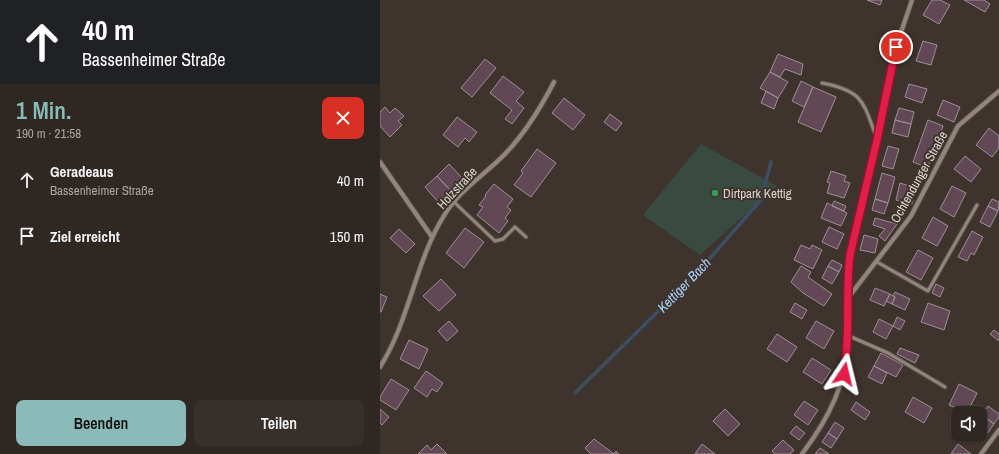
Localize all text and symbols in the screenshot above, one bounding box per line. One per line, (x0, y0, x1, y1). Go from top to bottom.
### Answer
text: 40 m (82, 11, 134, 49)
icon: ahead (16, 16, 68, 68)
pin (879, 30, 913, 64)
icon: arrive (885, 36, 907, 58)
text: Bassenheimer Straße (82, 47, 226, 72)
text: 1 Min. (16, 94, 71, 126)
button: close (322, 97, 364, 139)
text: 190 m · 21:58 (16, 125, 81, 142)
street label: Ochtendunger Straße (887, 128, 951, 226)
text: Geradeaus (50, 161, 114, 182)
street label: Holzstraße (433, 163, 481, 213)
icon: ahead (16, 169, 38, 191)
text: 40 m (337, 170, 364, 191)
text: Bassenheimer Straße (50, 182, 154, 199)
place label: Dirtpark Kettig (723, 185, 792, 202)
marker: Dirtpark Kettig (710, 188, 720, 198)
icon: arrive (16, 225, 38, 247)
text: Ziel erreicht (50, 226, 120, 247)
text: 150 m (330, 226, 364, 247)
water label: Kettiger Bach (653, 254, 715, 316)
position arrow (823, 353, 865, 395)
button: Beenden (16, 400, 186, 446)
button: Teilen (194, 400, 364, 446)
map controls (951, 406, 987, 442)
button: sound (951, 406, 987, 442)

